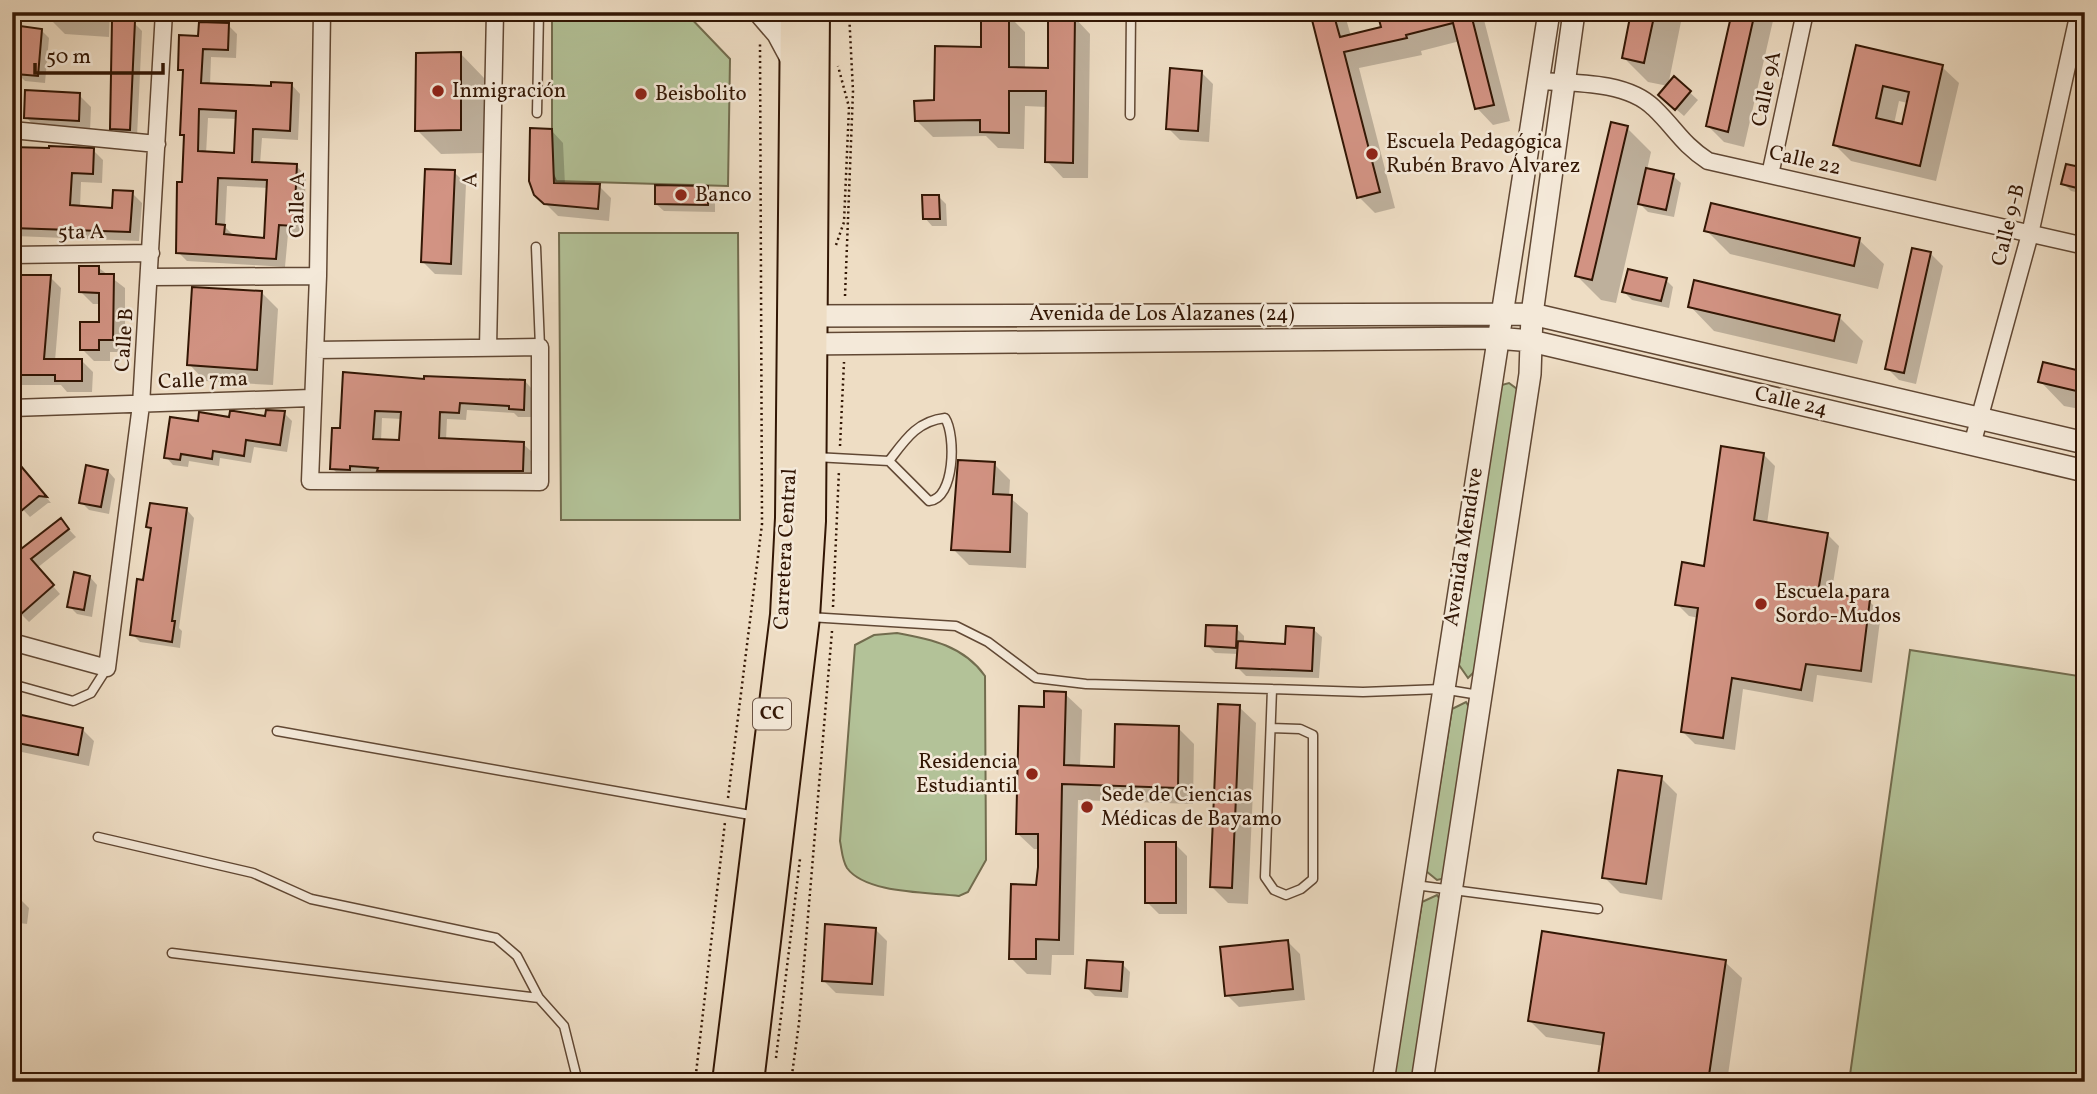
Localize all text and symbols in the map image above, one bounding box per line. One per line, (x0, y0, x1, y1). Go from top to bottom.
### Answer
scale bar (35, 32, 163, 76)
text: 50 m (46, 43, 91, 72)
street label: Calle 9A (1745, 48, 1789, 129)
place label: Inmigración (452, 77, 566, 106)
place label: Beisbolito (655, 80, 747, 109)
marker: Inmigración (430, 83, 446, 99)
marker: Beisbolito (633, 86, 649, 102)
place label: Escuela Pedagógica Rubén Bravo Álvarez (1386, 128, 1580, 181)
street label: Calle 22 (1766, 139, 1844, 183)
marker: Escuela Pedagógica Rubén Bravo Álvarez (1364, 146, 1380, 162)
street label: Calle A (283, 172, 313, 238)
street label: A (456, 172, 486, 188)
place label: Banco (695, 181, 752, 210)
street label: Calle 9-B (1985, 181, 2033, 269)
marker: Banco (673, 187, 689, 203)
street label: 5ta A (57, 218, 105, 248)
street label: Avenida de Los Alazanes (24) (1029, 300, 1295, 329)
street label: Calle B (108, 307, 142, 373)
street label: Calle 7ma (157, 365, 249, 397)
street label: Calle 24 (1752, 380, 1830, 424)
street label: Avenida Mendive (1437, 466, 1491, 628)
street label: Carretera Central (767, 468, 805, 630)
place label: Escuela para Sordo-Mudos (1775, 578, 1901, 631)
marker: Escuela para Sordo-Mudos (1753, 596, 1769, 612)
road number: CC (753, 698, 791, 730)
place label: Residencia Estudiantil (916, 748, 1018, 801)
marker: Residencia Estudiantil (1024, 766, 1040, 782)
place label: Sede de Ciencias Médicas de Bayamo (1101, 781, 1282, 834)
marker: Sede de Ciencias Médicas de Bayamo (1079, 799, 1095, 815)

